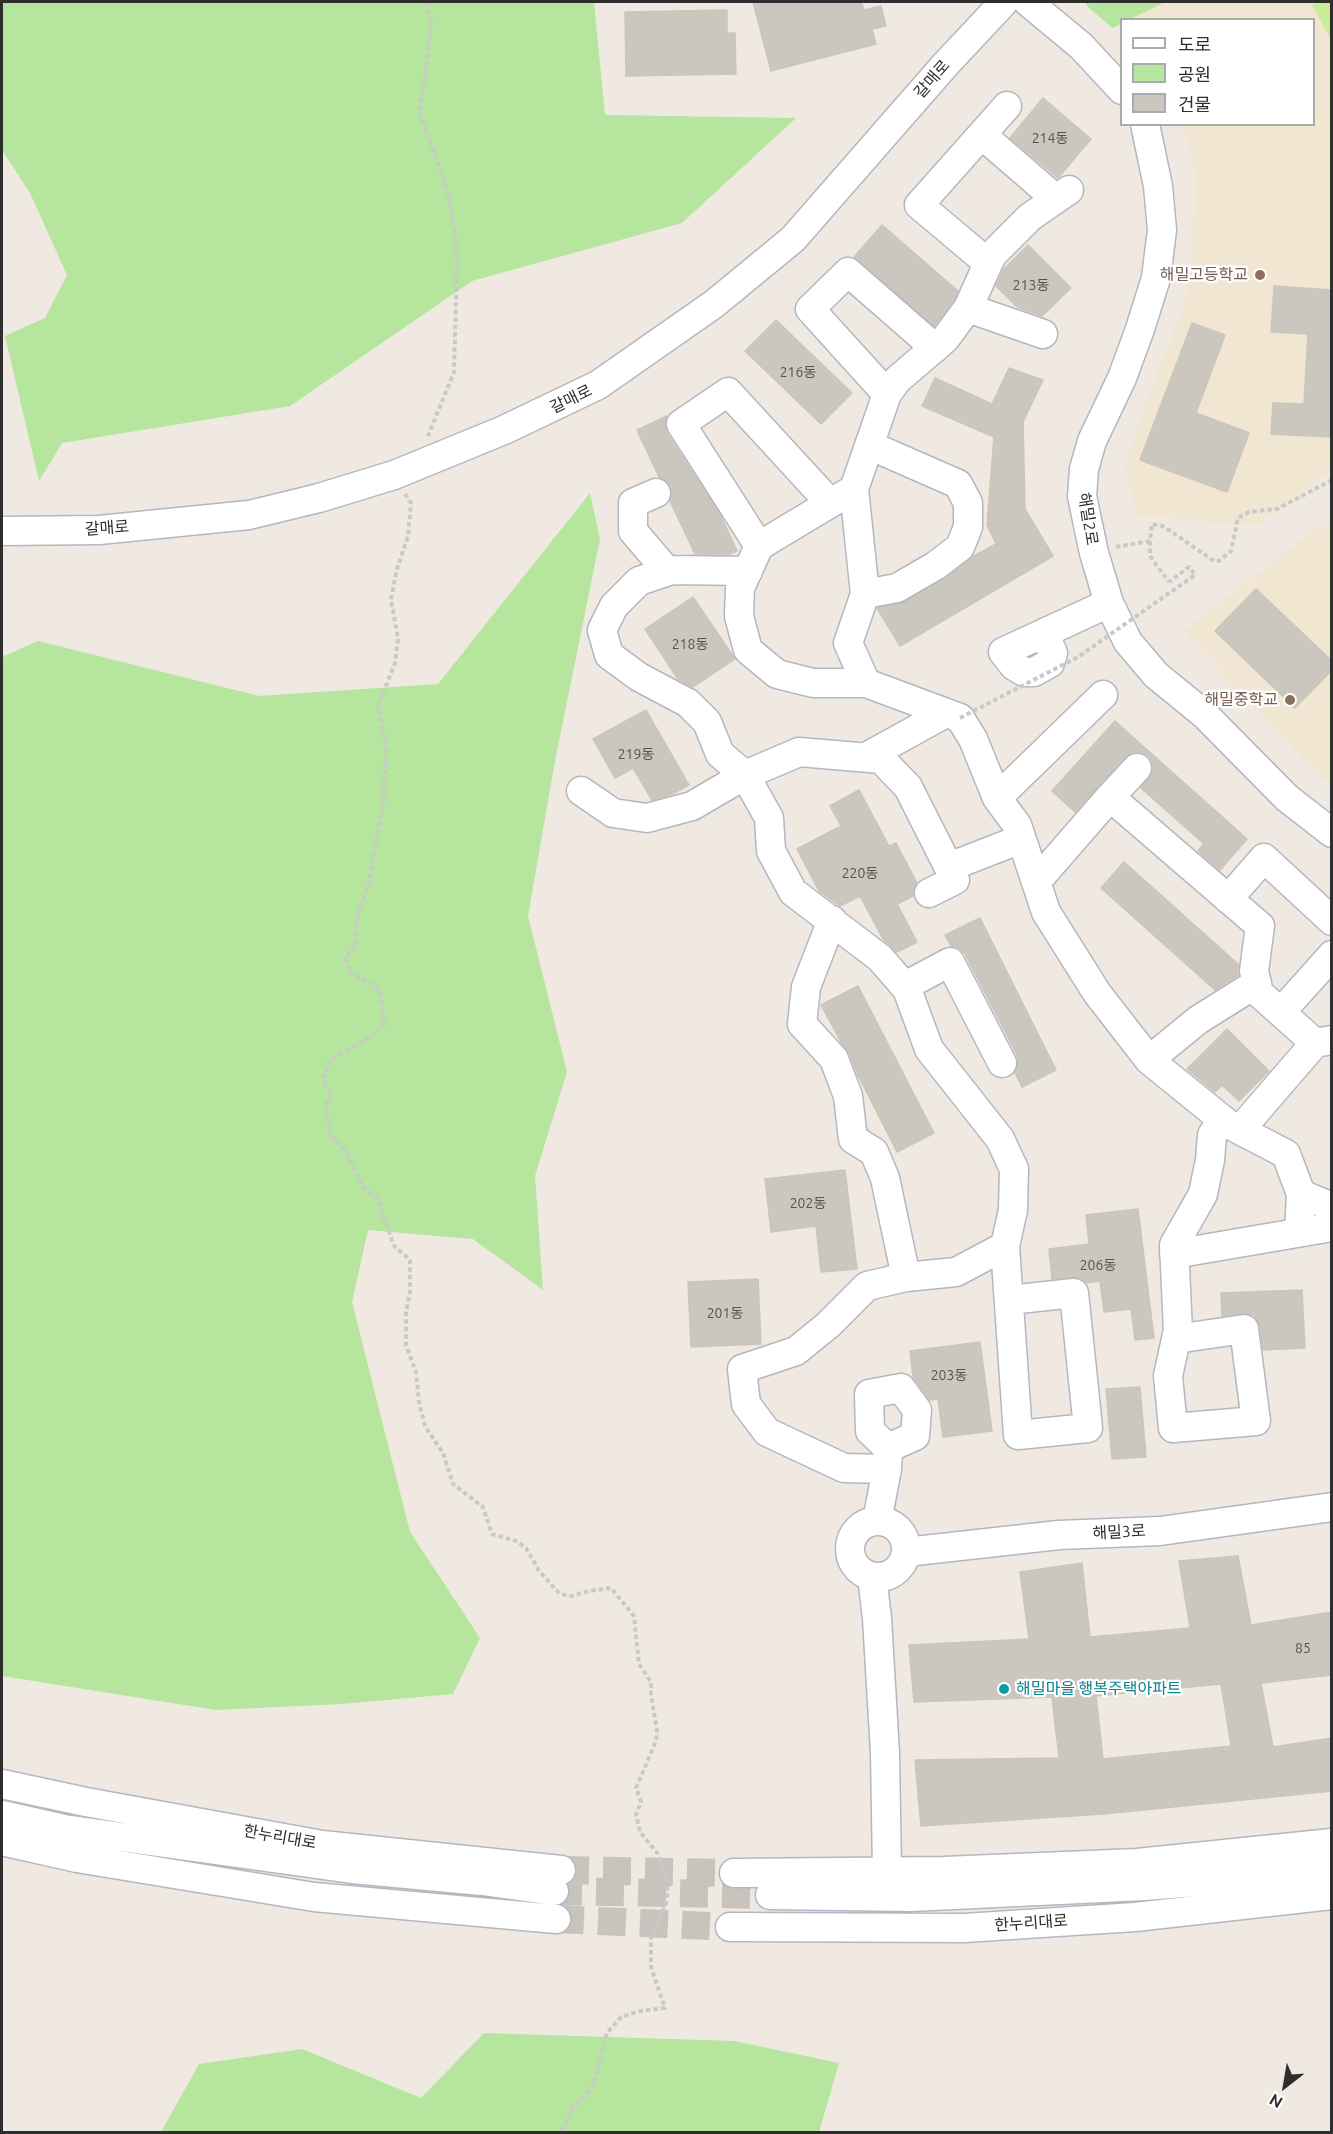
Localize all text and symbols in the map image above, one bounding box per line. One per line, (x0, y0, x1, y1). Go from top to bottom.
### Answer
legend (1120, 18, 1315, 126)
text: 도로 (1178, 34, 1211, 54)
street label: 갈매로 (910, 56, 954, 102)
text: 공원 (1178, 64, 1211, 84)
text: 건물 (1178, 94, 1211, 114)
house number: 214동 (1032, 130, 1068, 146)
place label: 해밀고등학교 (1160, 265, 1248, 285)
marker: 해밀고등학교 (1253, 268, 1267, 282)
house number: 213동 (1013, 277, 1049, 293)
house number: 216동 (780, 364, 816, 380)
street label: 갈매로 (547, 381, 595, 417)
street label: 해밀2로 (1074, 491, 1102, 547)
street label: 갈매로 (84, 517, 130, 539)
house number: 218동 (672, 636, 708, 652)
place label: 해밀중학교 (1204, 690, 1278, 710)
marker: 해밀중학교 (1283, 693, 1297, 707)
house number: 219동 (618, 746, 654, 762)
house number: 220동 (842, 865, 878, 881)
house number: 202동 (790, 1195, 826, 1211)
house number: 206동 (1080, 1257, 1116, 1273)
house number: 201동 (707, 1305, 743, 1321)
house number: 203동 (931, 1367, 967, 1383)
street label: 해밀3로 (1092, 1521, 1146, 1543)
house number: 85 (1295, 1640, 1311, 1656)
place label: 해밀마을 행복주택아파트 (1016, 1679, 1182, 1699)
marker: 해밀마을 행복주택아파트 (997, 1682, 1011, 1696)
street label: 한누리대로 (242, 1821, 318, 1853)
street label: 한누리대로 (994, 1911, 1068, 1935)
north arrow (1255, 2056, 1315, 2116)
text: N (1266, 2091, 1285, 2112)

